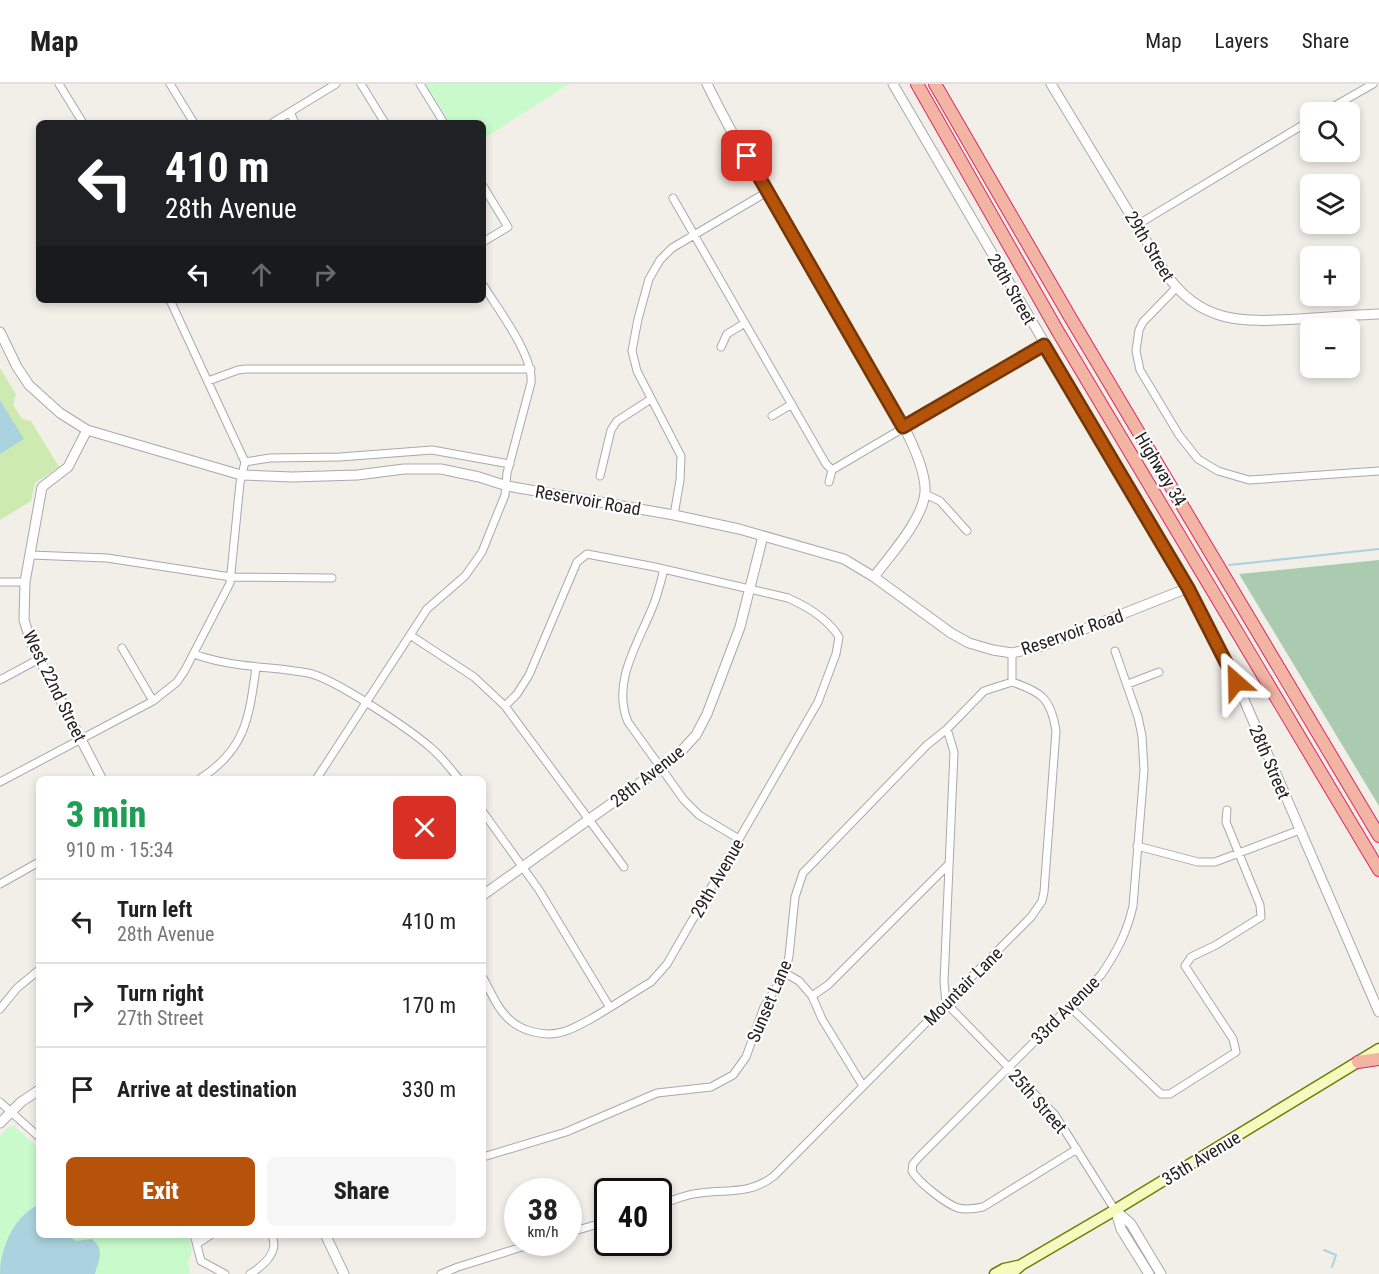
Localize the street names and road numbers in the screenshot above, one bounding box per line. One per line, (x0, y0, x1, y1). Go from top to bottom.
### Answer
street label: 29th Street (1121, 207, 1179, 285)
street label: 28th Street (983, 250, 1041, 328)
street label: Highway 34 (1131, 428, 1191, 510)
street label: Reservoir Road (534, 480, 642, 520)
street label: Reservoir Road (1018, 605, 1126, 659)
street label: West 22nd Street (19, 627, 91, 745)
street label: 28th Street (1245, 722, 1295, 802)
street label: 28th Avenue (606, 741, 688, 811)
street label: 29th Avenue (686, 835, 748, 921)
street label: Mountair Lane (919, 942, 1007, 1030)
street label: Sunset Lane (742, 957, 796, 1045)
street label: 33rd Avenue (1026, 971, 1104, 1049)
street label: 25th Street (1004, 1065, 1072, 1137)
street label: 35th Avenue (1158, 1126, 1244, 1190)

